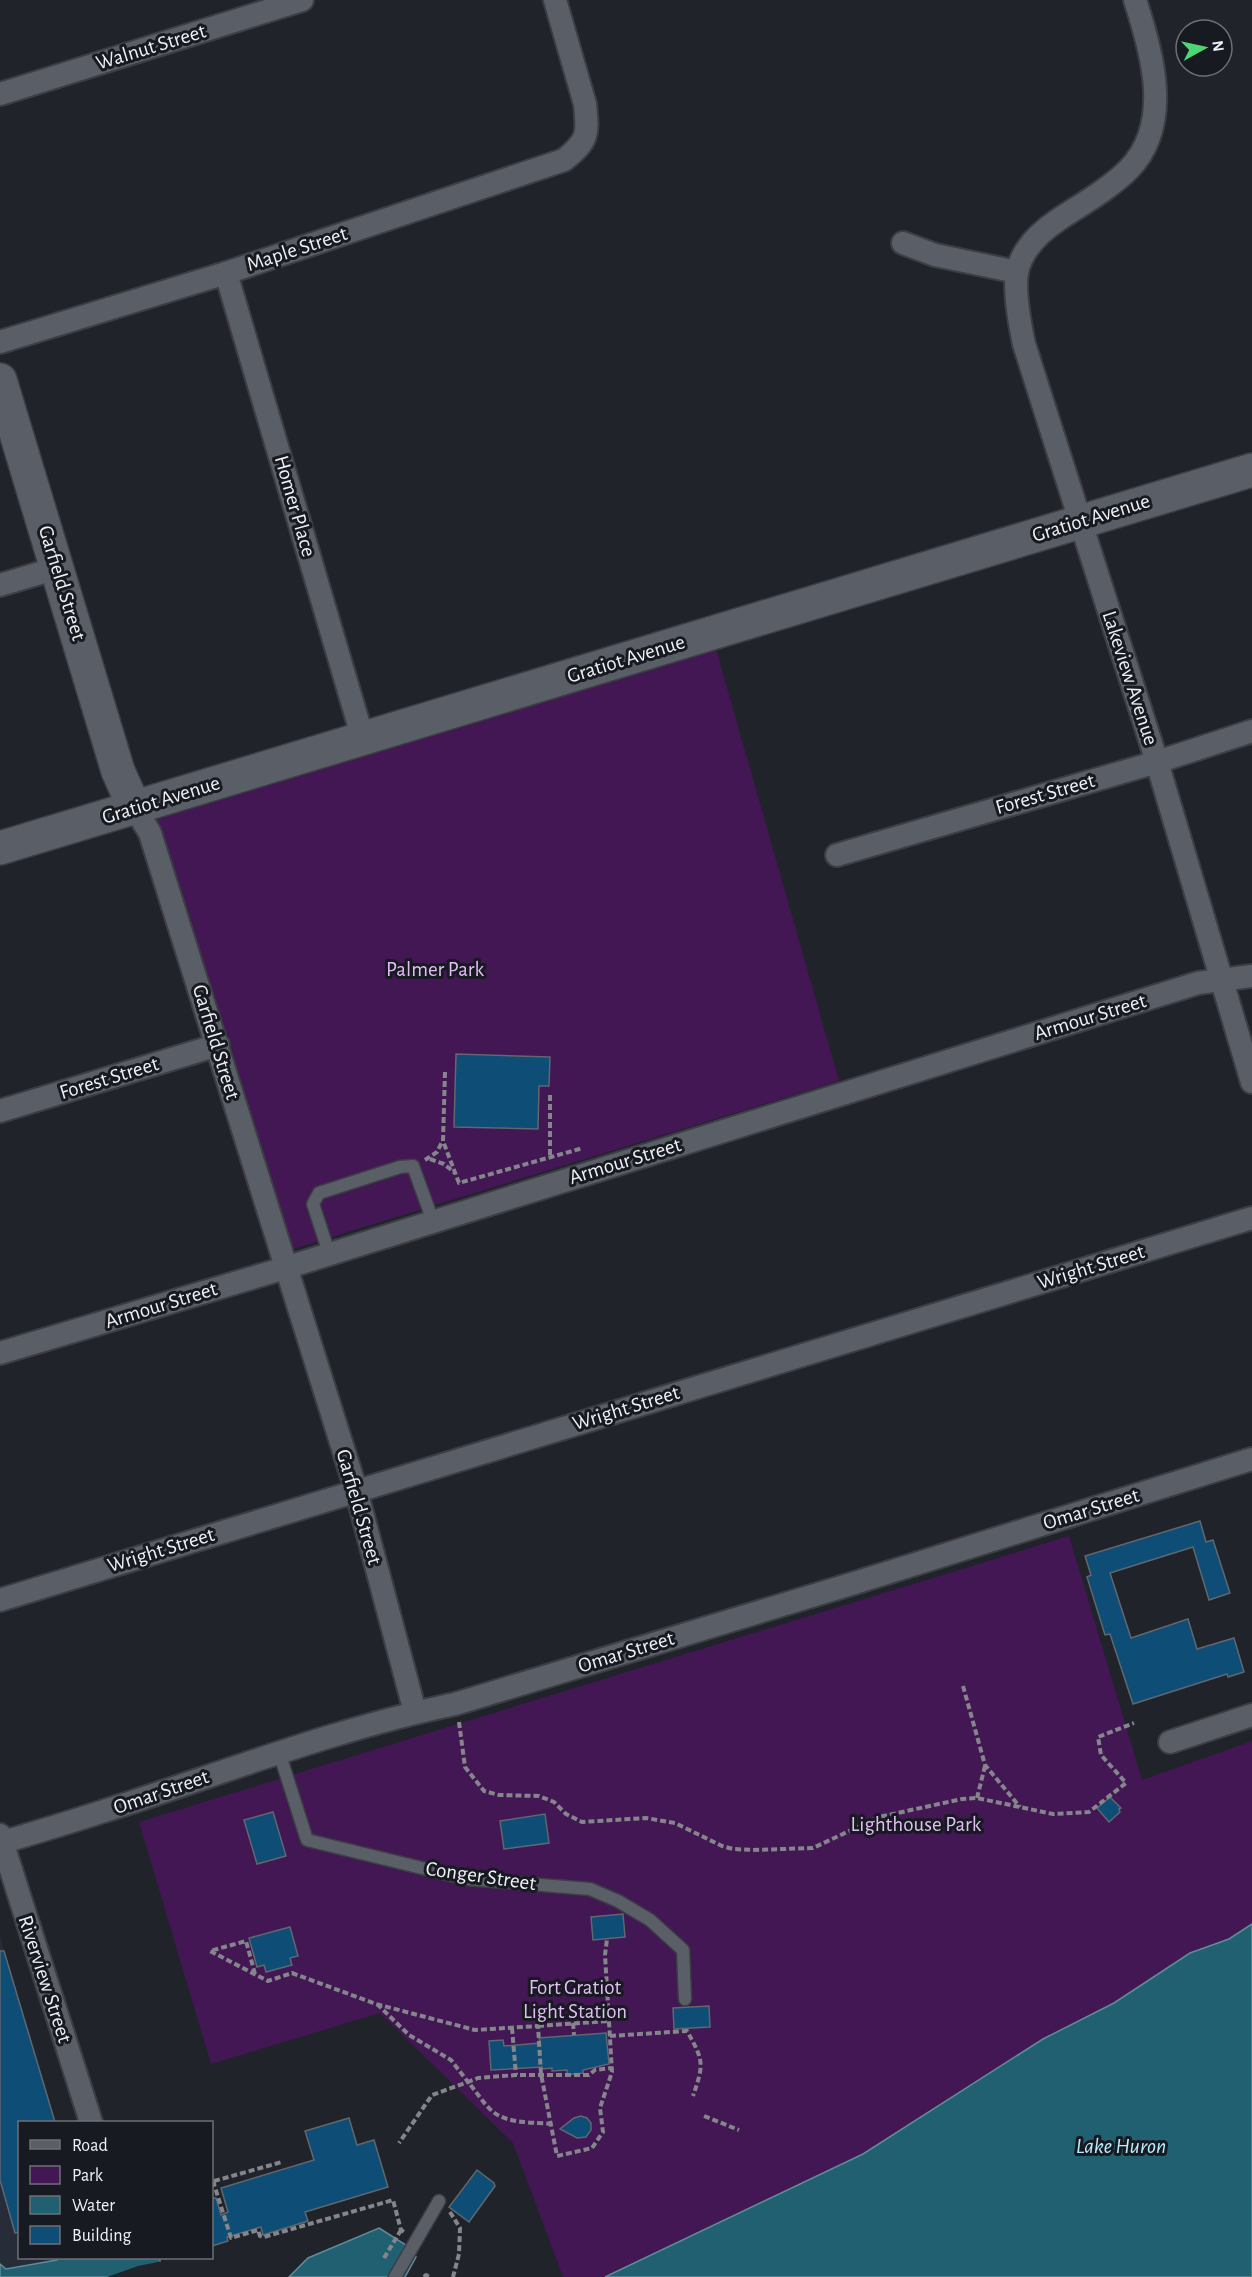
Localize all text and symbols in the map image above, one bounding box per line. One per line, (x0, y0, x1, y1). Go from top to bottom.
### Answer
north arrow (1174, 18, 1234, 78)
street label: Walnut Street (94, 20, 209, 74)
text: N (1209, 39, 1227, 53)
street label: Maple Street (244, 223, 350, 275)
street label: Homer Place (271, 453, 319, 559)
street label: Gratiot Avenue (1030, 490, 1152, 546)
street label: Garfield Street (35, 523, 90, 643)
street label: Lakeview Avenue (1098, 608, 1162, 748)
street label: Gratiot Avenue (565, 631, 687, 687)
street label: Forest Street (993, 770, 1097, 818)
street label: Gratiot Avenue (100, 772, 222, 828)
park label: Palmer Park (386, 959, 485, 980)
street label: Garfield Street (189, 982, 244, 1102)
street label: Armour Street (1031, 990, 1149, 1044)
street label: Forest Street (57, 1053, 161, 1103)
street label: Armour Street (566, 1134, 684, 1188)
street label: Wright Street (1035, 1241, 1147, 1293)
street label: Armour Street (102, 1278, 220, 1332)
street label: Wright Street (570, 1382, 682, 1434)
street label: Garfield Street (333, 1447, 386, 1567)
street label: Omar Street (1040, 1484, 1142, 1534)
street label: Wright Street (105, 1524, 217, 1576)
street label: Omar Street (575, 1627, 677, 1677)
street label: Omar Street (111, 1766, 212, 1818)
park label: Lighthouse Park (851, 1814, 982, 1835)
street label: Conger Street (425, 1858, 538, 1894)
street label: Riverview Street (15, 1913, 76, 2046)
park label: Fort Gratiot Light Station (523, 1977, 627, 2022)
legend (18, 2121, 213, 2259)
water label: Lake Huron (1076, 2135, 1166, 2157)
text: Road (72, 2137, 108, 2155)
text: Park (72, 2167, 104, 2185)
text: Water (72, 2197, 115, 2215)
text: Building (72, 2227, 132, 2245)

